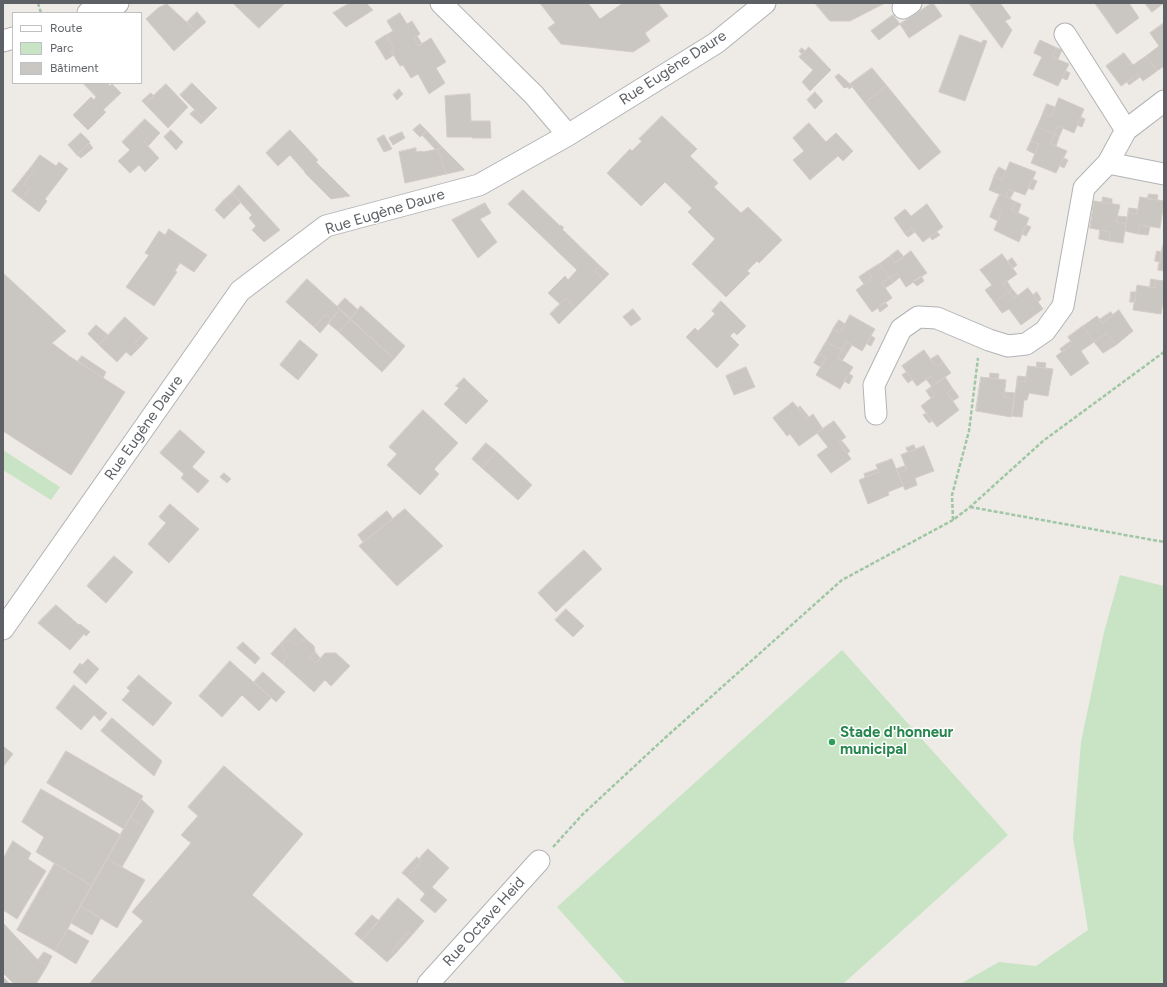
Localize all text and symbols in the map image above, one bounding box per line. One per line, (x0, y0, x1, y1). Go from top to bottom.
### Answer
legend (12, 12, 142, 84)
text: Route (50, 21, 82, 35)
street label: Rue Eugène Daure (616, 27, 730, 109)
text: Parc (50, 41, 74, 55)
text: Bâtiment (50, 61, 99, 75)
street label: Rue Eugène Daure (323, 185, 447, 239)
street label: Rue Eugène Daure (101, 372, 187, 484)
place label: Stade d'honneur municipal (840, 724, 953, 759)
marker: Stade d'honneur municipal (827, 737, 837, 747)
street label: Rue Octave Heid (439, 874, 529, 970)

